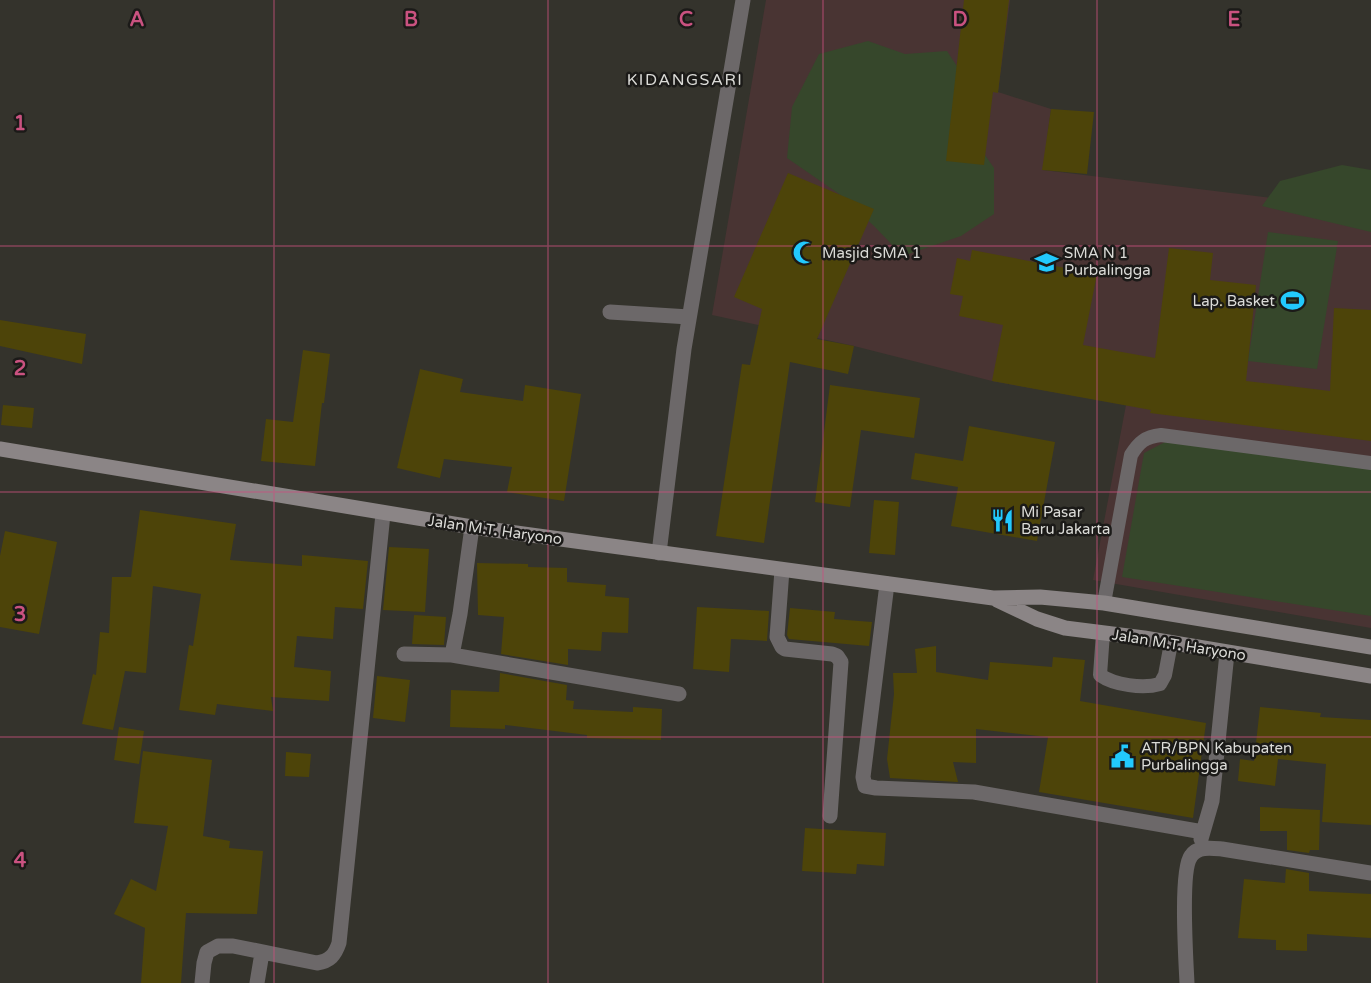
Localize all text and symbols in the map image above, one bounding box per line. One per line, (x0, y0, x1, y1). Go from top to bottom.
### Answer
text: A (130, 8, 145, 32)
text: B (404, 8, 418, 32)
text: C (679, 8, 693, 32)
text: D (952, 8, 968, 32)
text: E (1228, 8, 1241, 32)
district label: KIDANGSARI (627, 70, 743, 90)
text: 1 (14, 112, 26, 136)
mosque icon: Masjid SMA 1 (791, 240, 817, 266)
place label: Masjid SMA 1 (822, 244, 921, 262)
place label: SMA N 1 Purbalingga (1064, 244, 1151, 279)
school or university icon: SMA N 1 Purbalingga (1033, 249, 1059, 275)
sports icon: Lap. Basket (1280, 288, 1306, 314)
place label: Lap. Basket (1193, 292, 1275, 310)
text: 2 (14, 357, 26, 381)
place label: Mi Pasar Baru Jakarta (1021, 503, 1110, 538)
restaurant icon: Mi Pasar Baru Jakarta (990, 508, 1016, 534)
street label: Jalan M.T. Haryono (427, 512, 563, 548)
text: 3 (14, 603, 26, 627)
street label: Jalan M.T. Haryono (1111, 626, 1247, 664)
place label: ATR/BPN Kabupaten Purbalingga (1141, 739, 1292, 774)
public building icon: ATR/BPN Kabupaten Purbalingga (1110, 744, 1136, 770)
text: 4 (14, 849, 27, 873)

